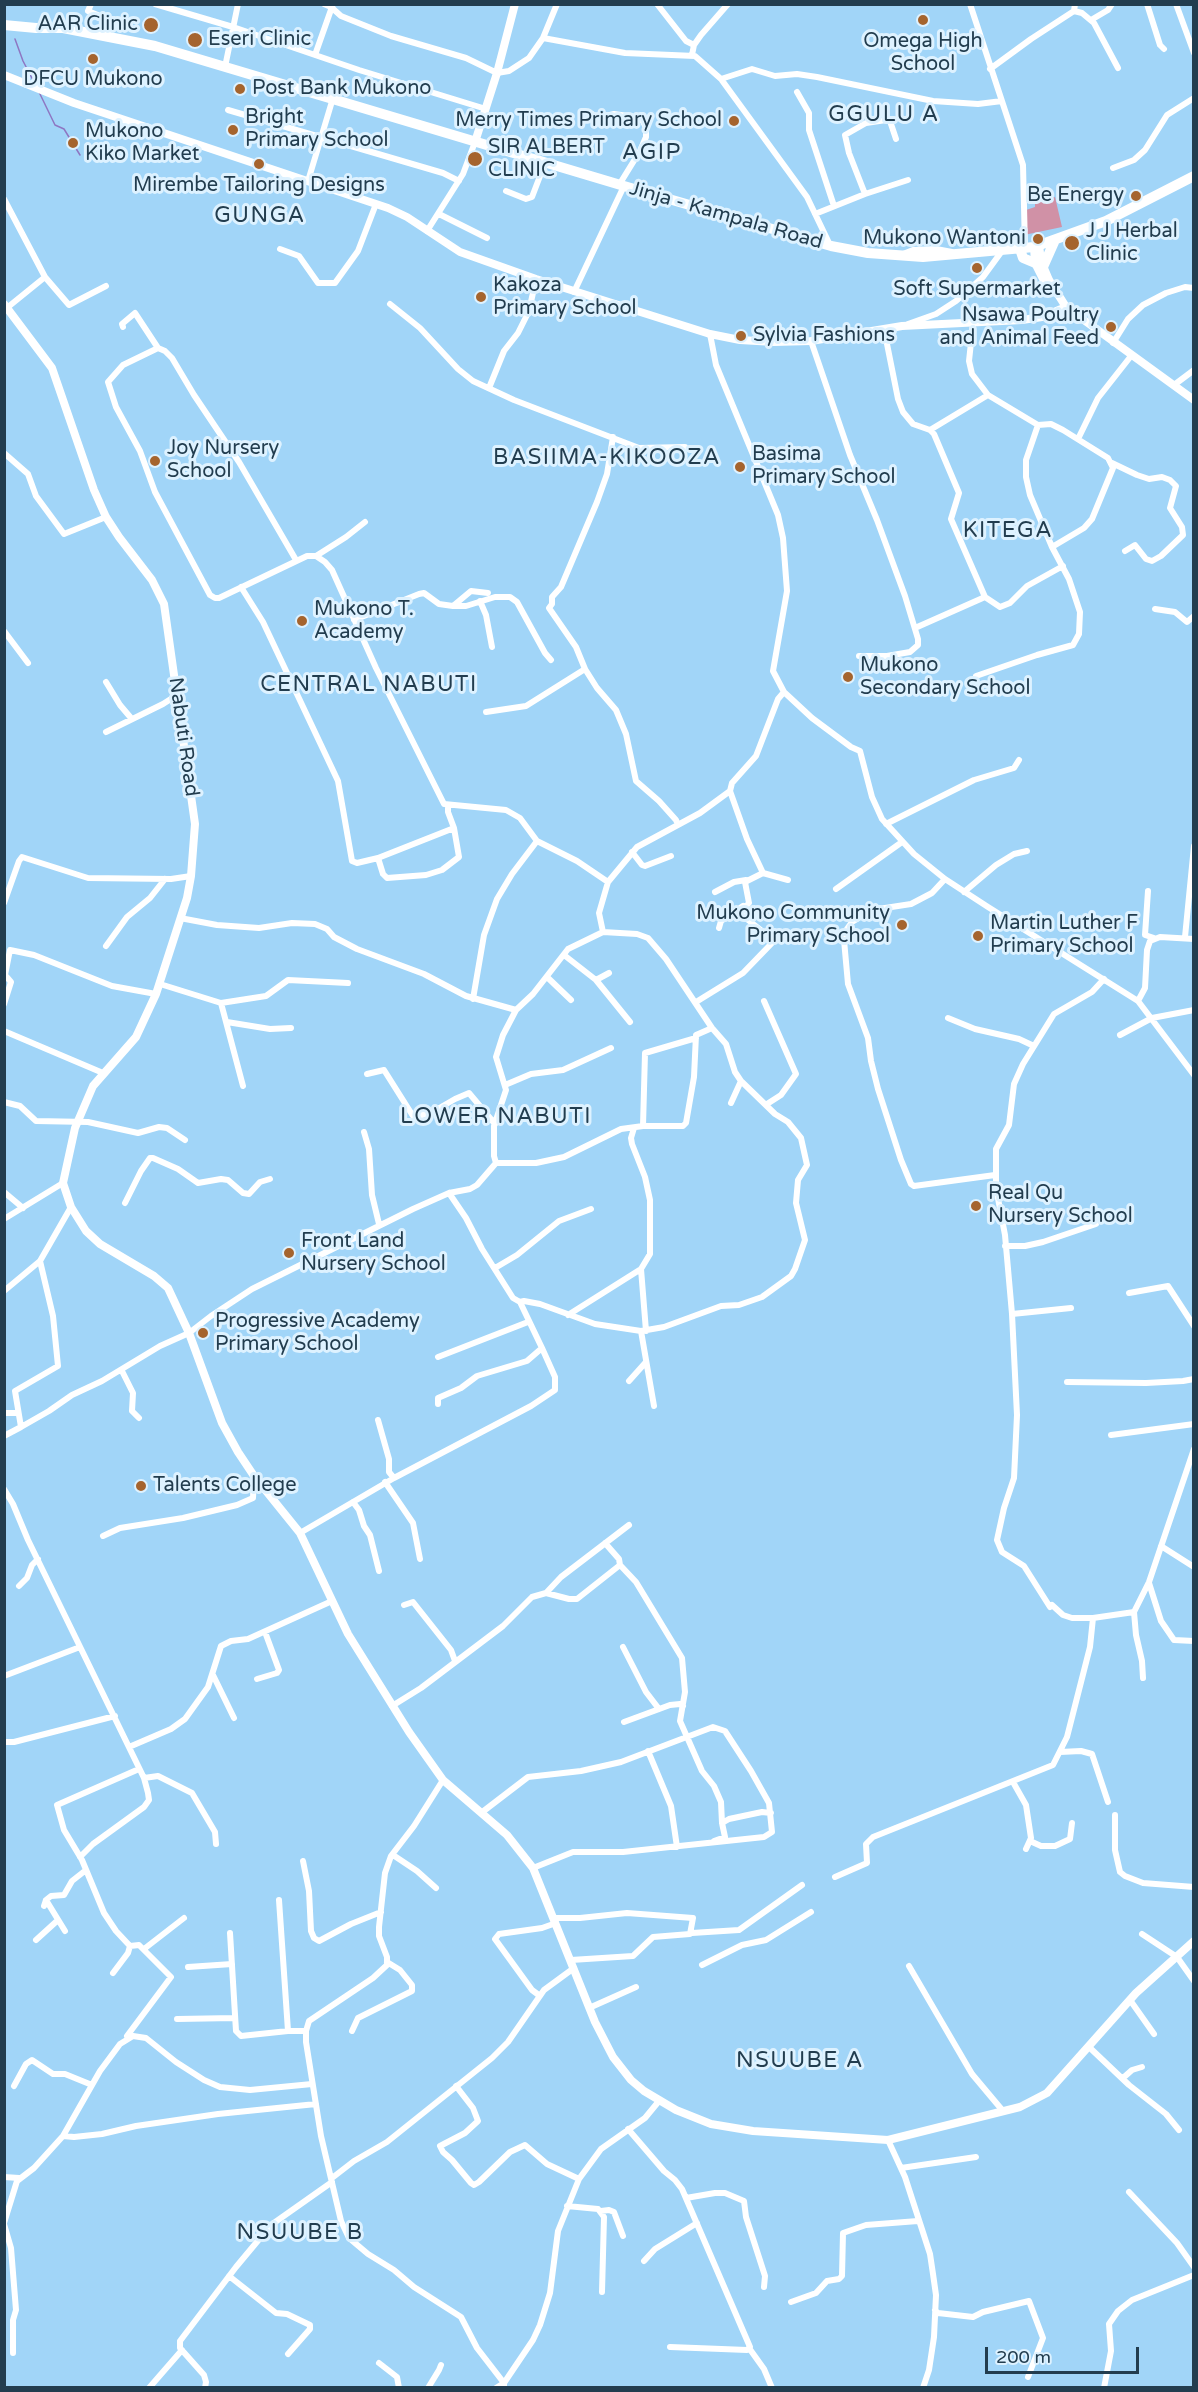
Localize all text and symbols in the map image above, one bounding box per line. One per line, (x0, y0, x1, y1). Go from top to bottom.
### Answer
place label: AAR Clinic (37, 13, 138, 37)
marker: Omega High School (916, 13, 930, 27)
marker: AAR Clinic (142, 16, 160, 34)
place label: Eseri Clinic (208, 28, 311, 52)
place label: Omega High School (863, 30, 983, 77)
marker: Eseri Clinic (186, 31, 204, 49)
marker: DFCU Mukono (86, 52, 100, 66)
place label: DFCU Mukono (23, 68, 163, 92)
place label: Post Bank Mukono (252, 77, 432, 101)
marker: Post Bank Mukono (233, 82, 247, 96)
district label: GGULU A (828, 102, 940, 128)
place label: Bright Primary School (245, 106, 389, 153)
place label: Merry Times Primary School (455, 109, 722, 133)
marker: Merry Times Primary School (727, 114, 741, 128)
place label: Mukono Kiko Market (85, 120, 199, 167)
marker: Bright Primary School (226, 123, 240, 137)
marker: Mukono Kiko Market (66, 136, 80, 150)
place label: SIR ALBERT CLINIC (488, 136, 605, 183)
district label: AGIP (622, 140, 682, 166)
marker: SIR ALBERT CLINIC (466, 150, 484, 168)
marker: Mirembe Tailoring Designs (252, 157, 266, 171)
place label: Mirembe Tailoring Designs (133, 174, 385, 198)
street label: Jinja - Kampala Road (627, 177, 825, 255)
place label: Be Energy (1027, 184, 1124, 208)
marker: Be Energy (1129, 189, 1143, 203)
district label: GUNGA (214, 203, 306, 229)
place label: J J Herbal Clinic (1086, 220, 1178, 267)
place label: Mukono Wantoni (863, 227, 1026, 251)
marker: Mukono Wantoni (1031, 232, 1045, 246)
marker: J J Herbal Clinic (1063, 234, 1081, 252)
marker: Soft Supermarket (970, 261, 984, 275)
place label: Kakoza Primary School (493, 274, 637, 321)
place label: Soft Supermarket (893, 278, 1061, 302)
marker: Kakoza Primary School (474, 290, 488, 304)
place label: Nsawa Poultry and Animal Feed (939, 304, 1099, 351)
marker: Nsawa Poultry and Animal Feed (1104, 320, 1118, 334)
place label: Sylvia Fashions (753, 324, 895, 348)
marker: Sylvia Fashions (734, 329, 748, 343)
place label: Joy Nursery School (167, 437, 279, 484)
place label: Basima Primary School (752, 443, 896, 490)
district label: BASIIMA-KIKOOZA (493, 445, 721, 471)
marker: Joy Nursery School (148, 454, 162, 468)
marker: Basima Primary School (733, 460, 747, 474)
district label: KITEGA (963, 518, 1053, 544)
place label: Mukono T. Academy (314, 598, 414, 645)
marker: Mukono T. Academy (295, 614, 309, 628)
place label: Mukono Secondary School (860, 654, 1030, 701)
marker: Mukono Secondary School (841, 670, 855, 684)
district label: CENTRAL NABUTI (260, 672, 478, 698)
street label: Nabuti Road (163, 676, 203, 798)
place label: Mukono Community Primary School (696, 902, 890, 949)
place label: Martin Luther F Primary School (990, 912, 1138, 959)
marker: Mukono Community Primary School (895, 918, 909, 932)
marker: Martin Luther F Primary School (971, 929, 985, 943)
district label: LOWER NABUTI (400, 1104, 592, 1130)
place label: Real Qu Nursery School (988, 1182, 1133, 1229)
marker: Real Qu Nursery School (969, 1199, 983, 1213)
place label: Front Land Nursery School (301, 1230, 446, 1277)
marker: Front Land Nursery School (282, 1246, 296, 1260)
place label: Progressive Academy Primary School (215, 1310, 420, 1357)
marker: Progressive Academy Primary School (196, 1326, 210, 1340)
place label: Talents College (153, 1474, 296, 1498)
marker: Talents College (134, 1479, 148, 1493)
district label: NSUUBE A (736, 2048, 864, 2074)
district label: NSUUBE B (237, 2220, 363, 2246)
scale bar (988, 2335, 1142, 2373)
text: 200 m (996, 2346, 1051, 2368)

